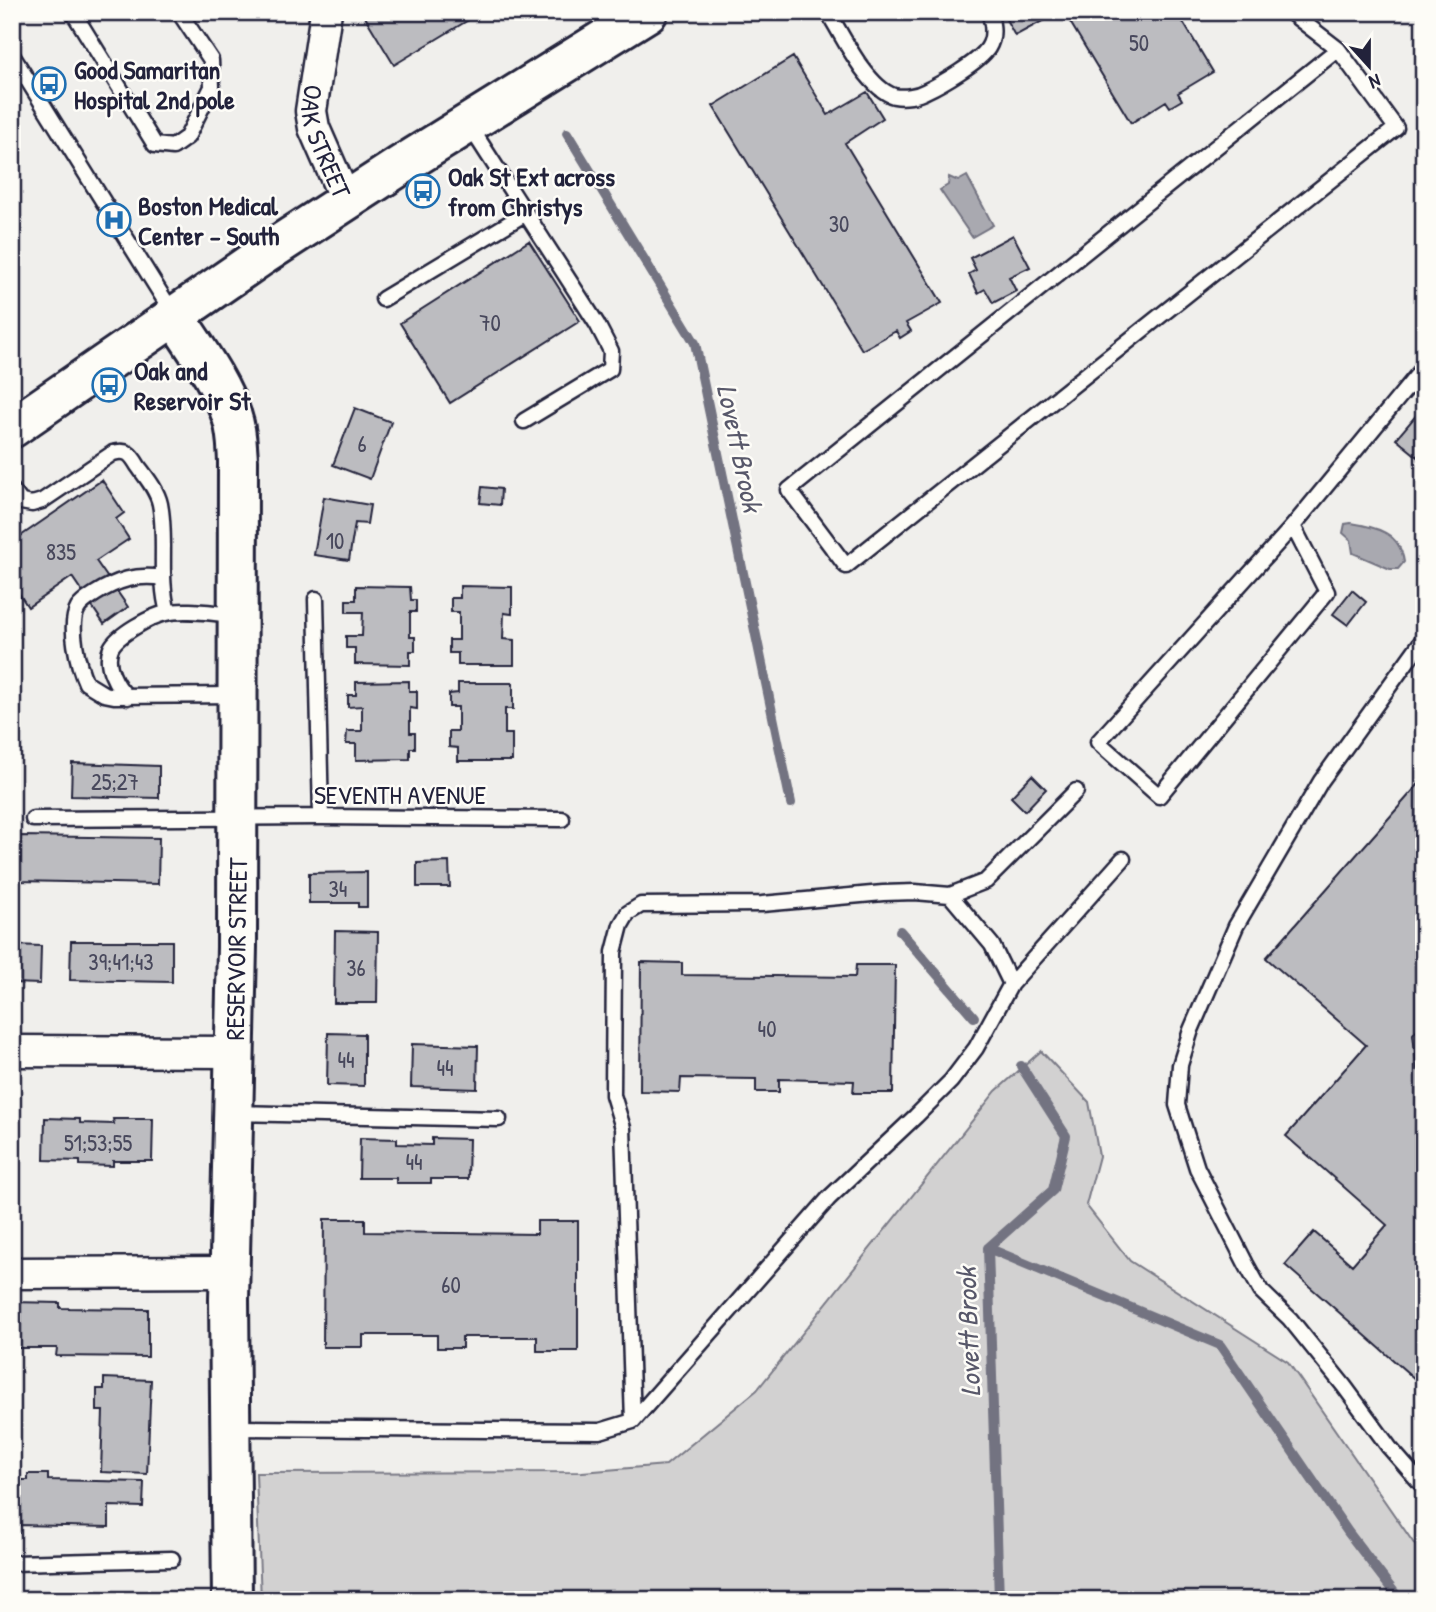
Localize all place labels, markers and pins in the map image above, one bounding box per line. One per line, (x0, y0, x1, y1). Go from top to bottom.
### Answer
place label: Good Samaritan Hospital 2nd pole (74, 52, 235, 118)
bus stop icon: Good Samaritan Hospital 2nd pole (30, 65, 68, 103)
place label: Oak St Ext across from Christys (448, 159, 615, 225)
bus stop icon: Oak St Ext across from Christys (404, 172, 442, 210)
place label: Boston Medical Center – South (138, 188, 279, 253)
hospital icon: Boston Medical Center – South (95, 201, 133, 239)
place label: Oak and Reservoir St (134, 353, 251, 418)
bus stop icon: Oak and Reservoir St (90, 366, 128, 404)

